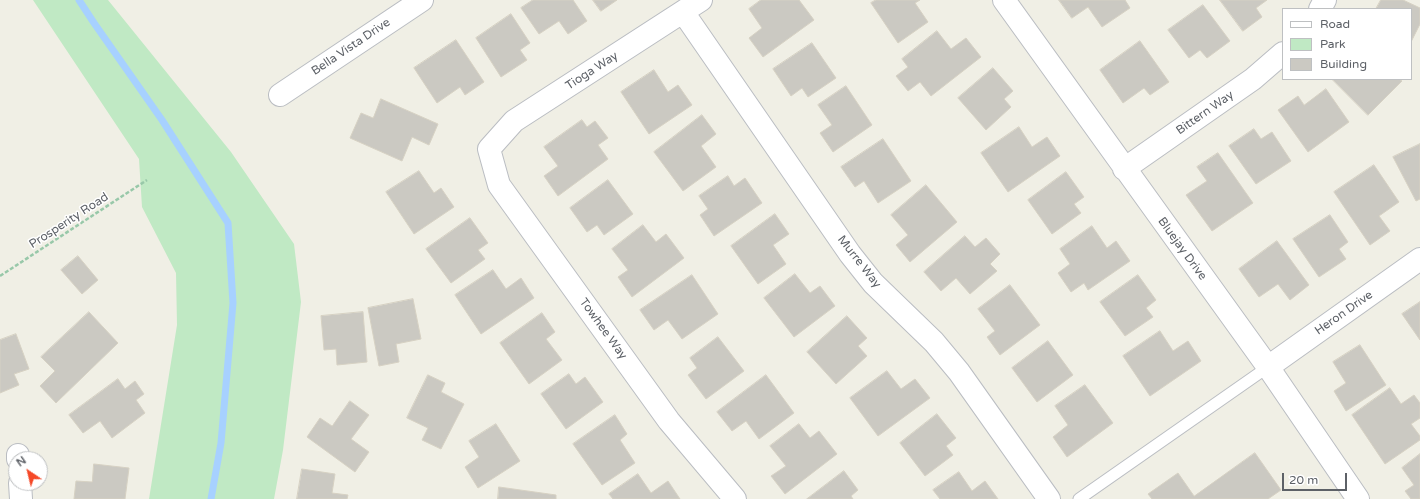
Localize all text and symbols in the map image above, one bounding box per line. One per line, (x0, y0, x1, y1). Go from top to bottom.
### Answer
legend (1282, 8, 1412, 80)
street label: Bella Vista Drive (309, 15, 393, 79)
text: Road (1320, 17, 1350, 31)
text: Park (1320, 37, 1346, 51)
street label: Tioga Way (563, 49, 621, 93)
text: Building (1320, 57, 1367, 71)
street label: Bittern Way (1173, 88, 1237, 138)
street label: Prosperity Road (27, 190, 111, 252)
street label: Bluejay Drive (1154, 215, 1210, 283)
street label: Murre Way (834, 233, 884, 291)
street label: Heron Drive (1312, 288, 1376, 338)
street label: Towhee Way (576, 296, 630, 362)
north arrow (8, 451, 48, 491)
text: N (14, 454, 29, 469)
scale bar (1284, 465, 1349, 491)
text: 20 m (1289, 473, 1318, 487)

